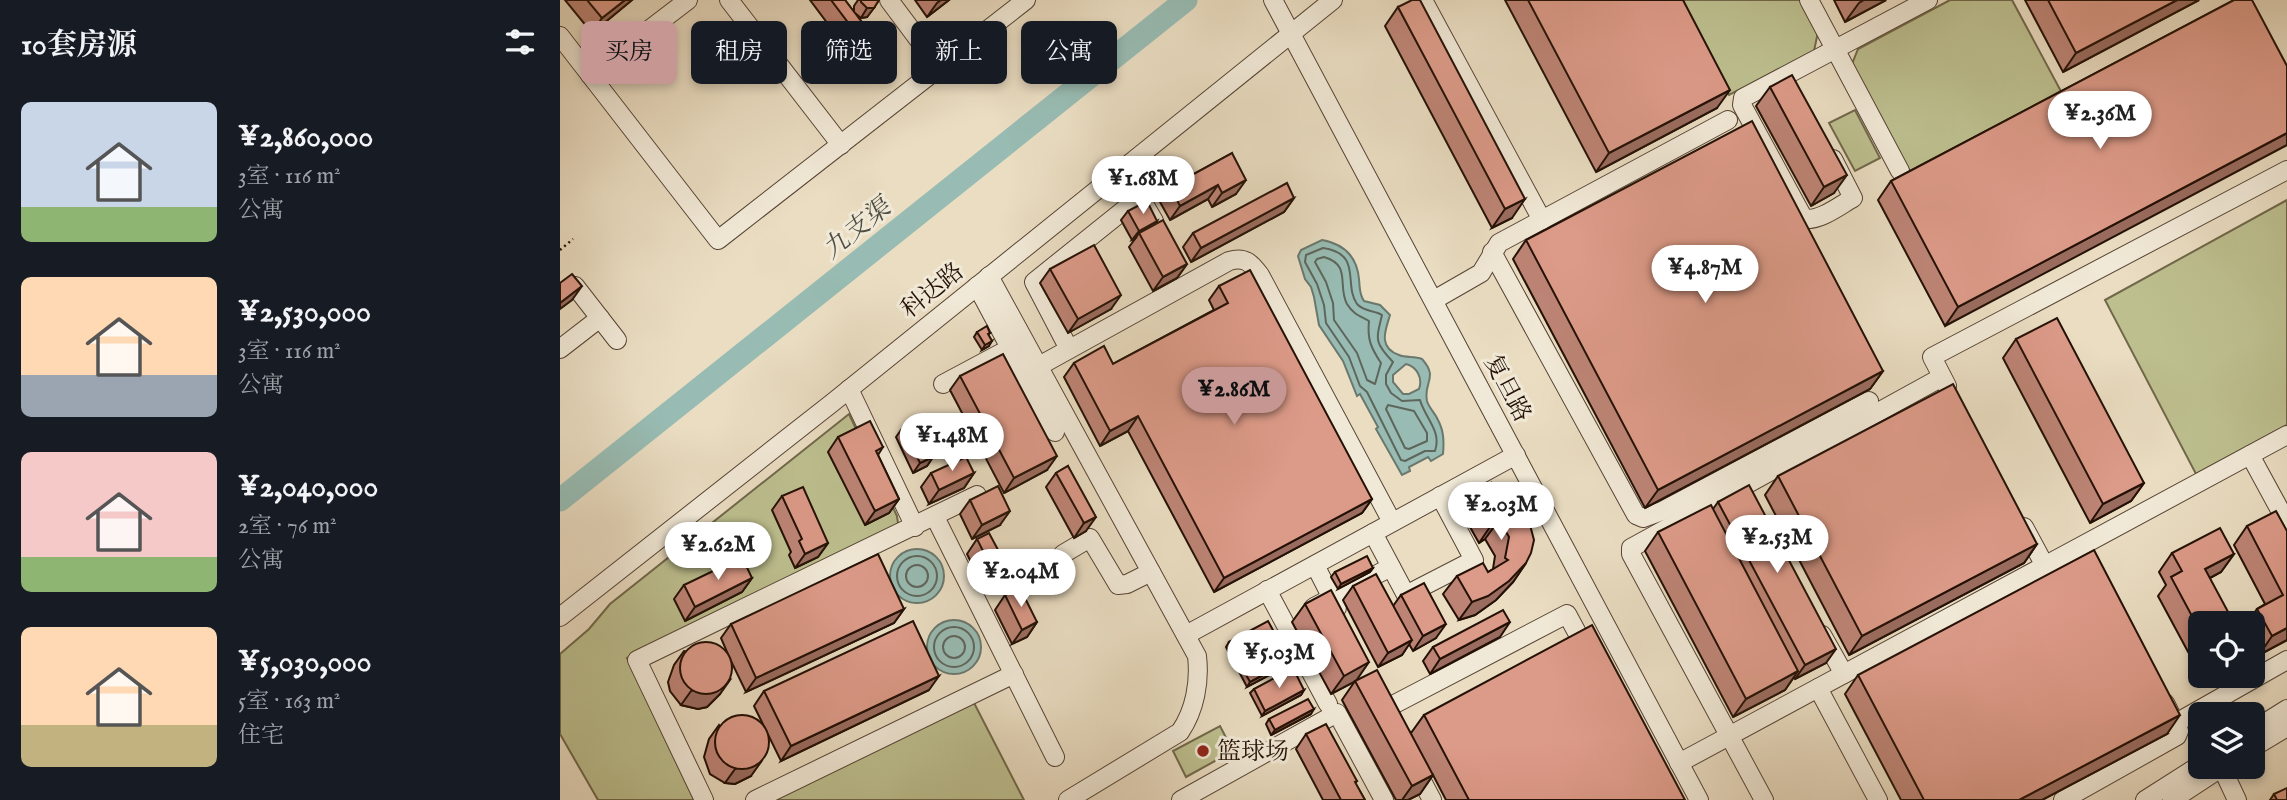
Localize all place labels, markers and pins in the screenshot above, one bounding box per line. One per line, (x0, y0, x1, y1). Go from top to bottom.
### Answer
pin: ¥2.36M (2043, 92, 2157, 151)
pin: ¥1.68M (1086, 156, 1200, 216)
pin: ¥4.87M (1648, 246, 1762, 305)
pin: ¥2.86M (1177, 368, 1291, 427)
pin: ¥1.48M (895, 414, 1009, 473)
pin: ¥2.03M (1444, 482, 1558, 542)
pin: ¥2.53M (1720, 516, 1834, 575)
pin: ¥2.62M (661, 522, 775, 582)
pin: ¥2.04M (964, 550, 1078, 609)
pin: ¥5.03M (1222, 630, 1336, 690)
place label: 篮球场 (1217, 737, 1289, 768)
marker: 篮球场 (1195, 743, 1211, 759)

